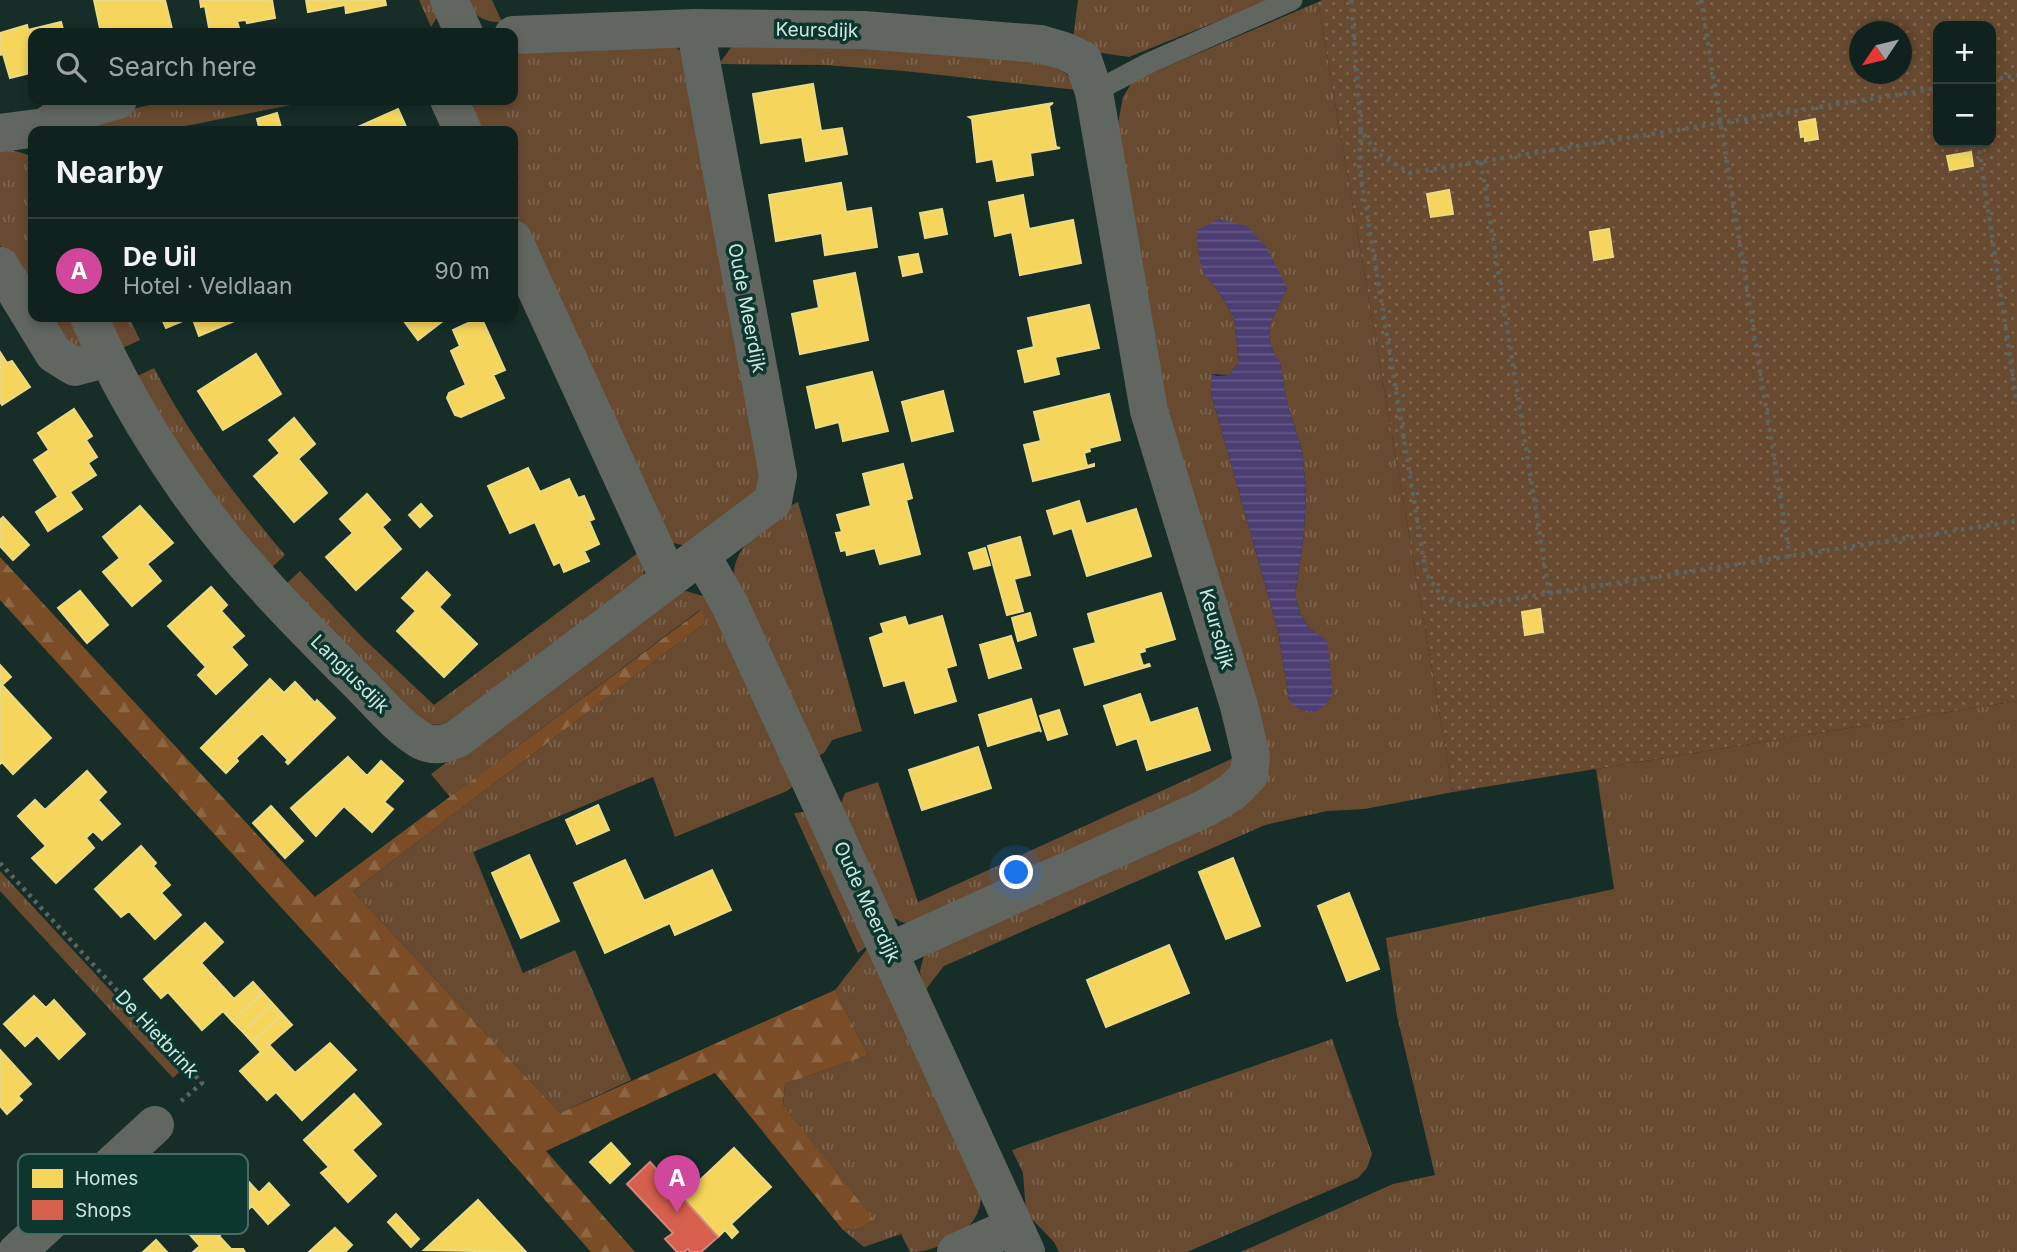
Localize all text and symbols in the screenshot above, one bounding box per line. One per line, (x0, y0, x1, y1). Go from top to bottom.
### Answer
street label: Keursdijk (775, 18, 859, 42)
north arrow (1849, 21, 1912, 84)
map controls (1933, 21, 1996, 147)
button: + (1933, 21, 1996, 84)
search box (28, 28, 518, 105)
icon: search (52, 48, 90, 86)
text: Search here (108, 51, 257, 82)
button: − (1933, 84, 1996, 147)
text: Nearby (56, 154, 164, 190)
text: De Uil (123, 241, 197, 272)
street label: Oude Meerdijk (723, 241, 771, 375)
text: A (70, 257, 88, 285)
text: 90 m (435, 257, 490, 285)
text: Hotel · Veldlaan (123, 272, 292, 300)
street label: Keursdijk (1195, 586, 1240, 672)
street label: Langiusdijk (306, 630, 394, 718)
street label: Oude Meerdijk (829, 838, 905, 967)
your location (999, 855, 1033, 889)
street label: De Hietbrink (111, 985, 204, 1083)
legend (18, 1154, 248, 1234)
pin: A (654, 1155, 700, 1213)
text: Homes (75, 1167, 138, 1190)
text: Shops (75, 1199, 131, 1222)

